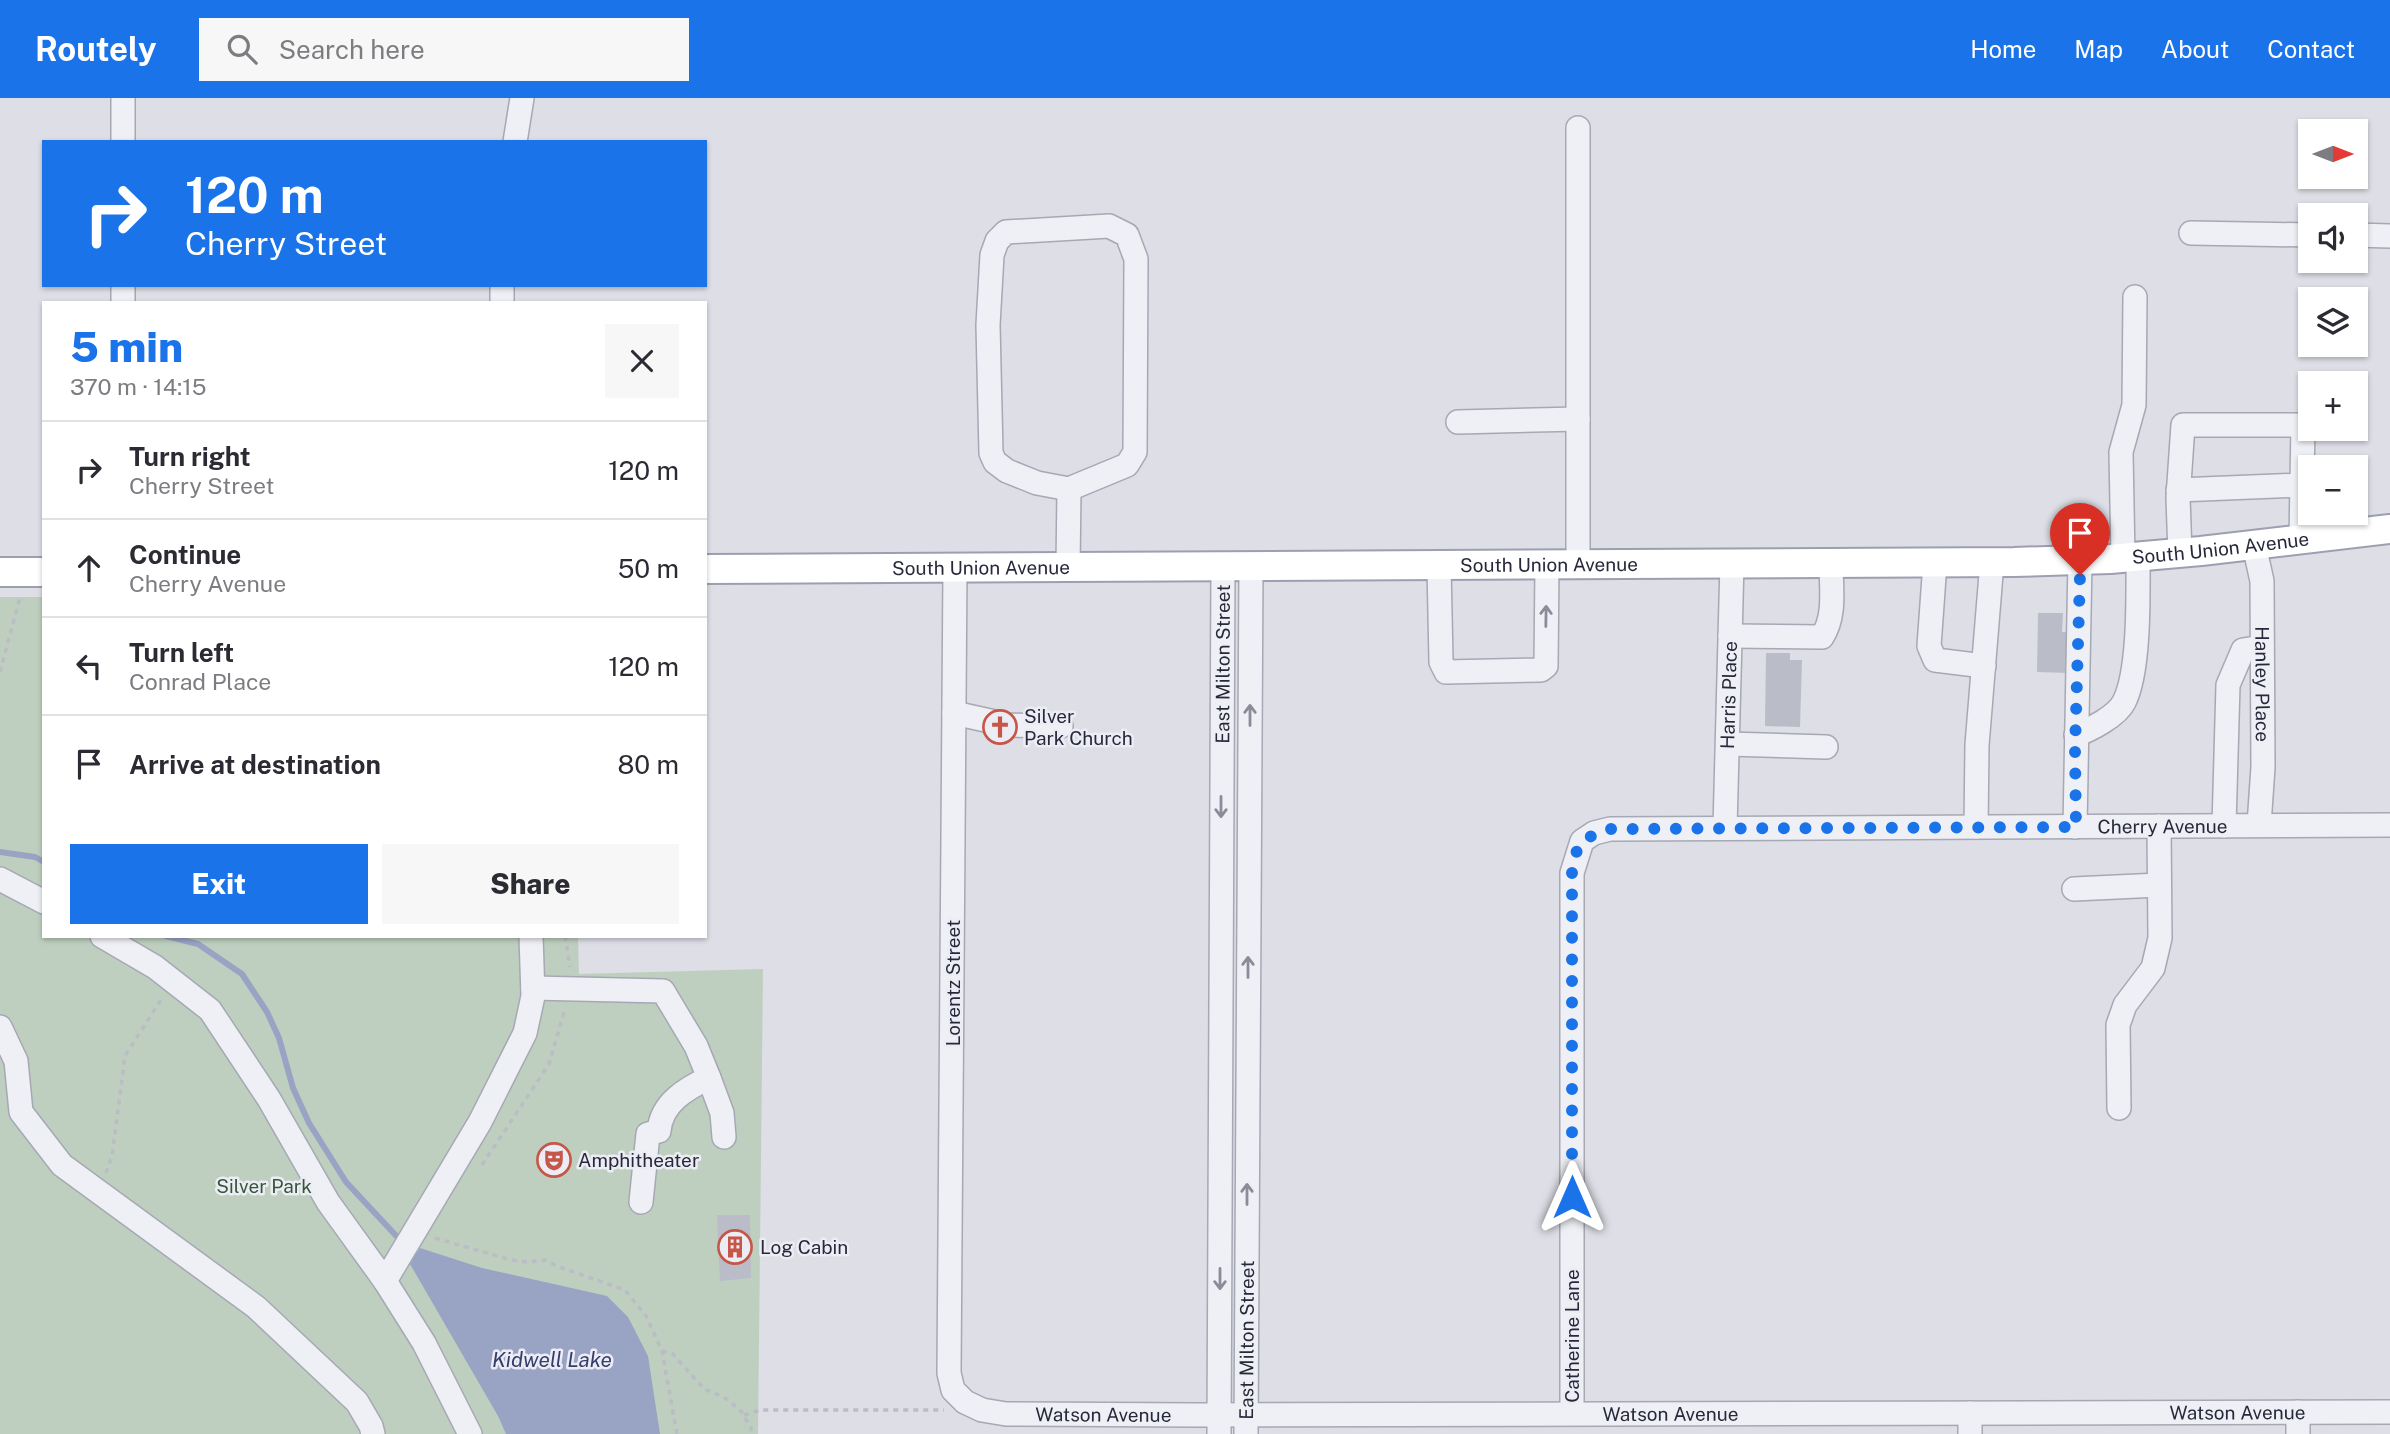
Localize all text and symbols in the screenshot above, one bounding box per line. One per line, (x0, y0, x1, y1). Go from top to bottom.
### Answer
search box (199, 18, 689, 81)
text: Routely (35, 30, 157, 68)
icon: search (223, 30, 261, 68)
text: Search here (279, 34, 425, 65)
text: Home (1970, 35, 2036, 63)
text: Map (2074, 35, 2123, 63)
text: About (2161, 35, 2229, 63)
text: Contact (2267, 35, 2355, 63)
north arrow (2298, 119, 2368, 189)
map controls (2298, 119, 2368, 525)
text: 120 m (185, 166, 324, 224)
icon: right (70, 168, 161, 259)
button: sound (2298, 203, 2368, 273)
text: Cherry Street (185, 225, 387, 262)
button: layers (2298, 287, 2368, 357)
text: 5 min (70, 322, 183, 371)
button: close (605, 324, 679, 398)
button: + (2298, 371, 2368, 441)
text: 370 m · 14:15 (70, 373, 206, 400)
text: Turn right (129, 441, 251, 472)
icon: right (70, 451, 108, 489)
text: 120 m (608, 455, 679, 486)
button: − (2298, 455, 2368, 525)
text: Cherry Street (129, 472, 274, 499)
pin (2050, 503, 2110, 575)
icon: arrive (2061, 514, 2099, 552)
street label: South Union Avenue (2131, 528, 2310, 568)
text: Continue (129, 539, 241, 570)
icon: ahead (70, 549, 108, 587)
text: 50 m (618, 553, 679, 584)
street label: South Union Avenue (1460, 553, 1638, 576)
street label: South Union Avenue (892, 556, 1070, 579)
text: Cherry Avenue (129, 570, 286, 597)
street label: East Milton Street (1211, 584, 1234, 744)
one-way arrow (1539, 604, 1553, 627)
street label: Hanley Place (2251, 626, 2274, 742)
text: Turn left (129, 637, 234, 668)
street label: Harris Place (1716, 641, 1741, 749)
icon: left (70, 647, 108, 685)
text: 120 m (608, 651, 679, 682)
text: Conrad Place (129, 668, 271, 695)
one-way arrow (1243, 704, 1257, 727)
place label: Silver Park Church (1024, 705, 1133, 749)
church icon: Silver Park Church (981, 708, 1019, 746)
icon: arrive (70, 745, 108, 783)
text: Arrive at destination (129, 749, 381, 780)
text: 80 m (618, 749, 679, 780)
one-way arrow (1215, 795, 1228, 818)
street label: Cherry Avenue (2098, 815, 2228, 837)
button: Exit (70, 844, 368, 924)
button: Share (382, 844, 679, 924)
street label: Lorentz Street (942, 920, 964, 1046)
one-way arrow (1241, 956, 1255, 979)
theatre icon: Amphitheater (535, 1141, 573, 1179)
place label: Amphitheater (578, 1149, 699, 1171)
position arrow (1535, 1160, 1609, 1234)
park label: Silver Park (216, 1175, 312, 1197)
one-way arrow (1240, 1183, 1254, 1206)
building icon: Log Cabin (716, 1228, 754, 1266)
place label: Log Cabin (760, 1236, 848, 1258)
street label: East Milton Street (1235, 1260, 1258, 1420)
one-way arrow (1213, 1267, 1226, 1290)
street label: Catherine Lane (1561, 1269, 1583, 1403)
water label: Kidwell Lake (492, 1347, 612, 1372)
street label: Watson Avenue (2169, 1401, 2305, 1424)
street label: Watson Avenue (1035, 1403, 1171, 1426)
street label: Watson Avenue (1602, 1403, 1738, 1425)

